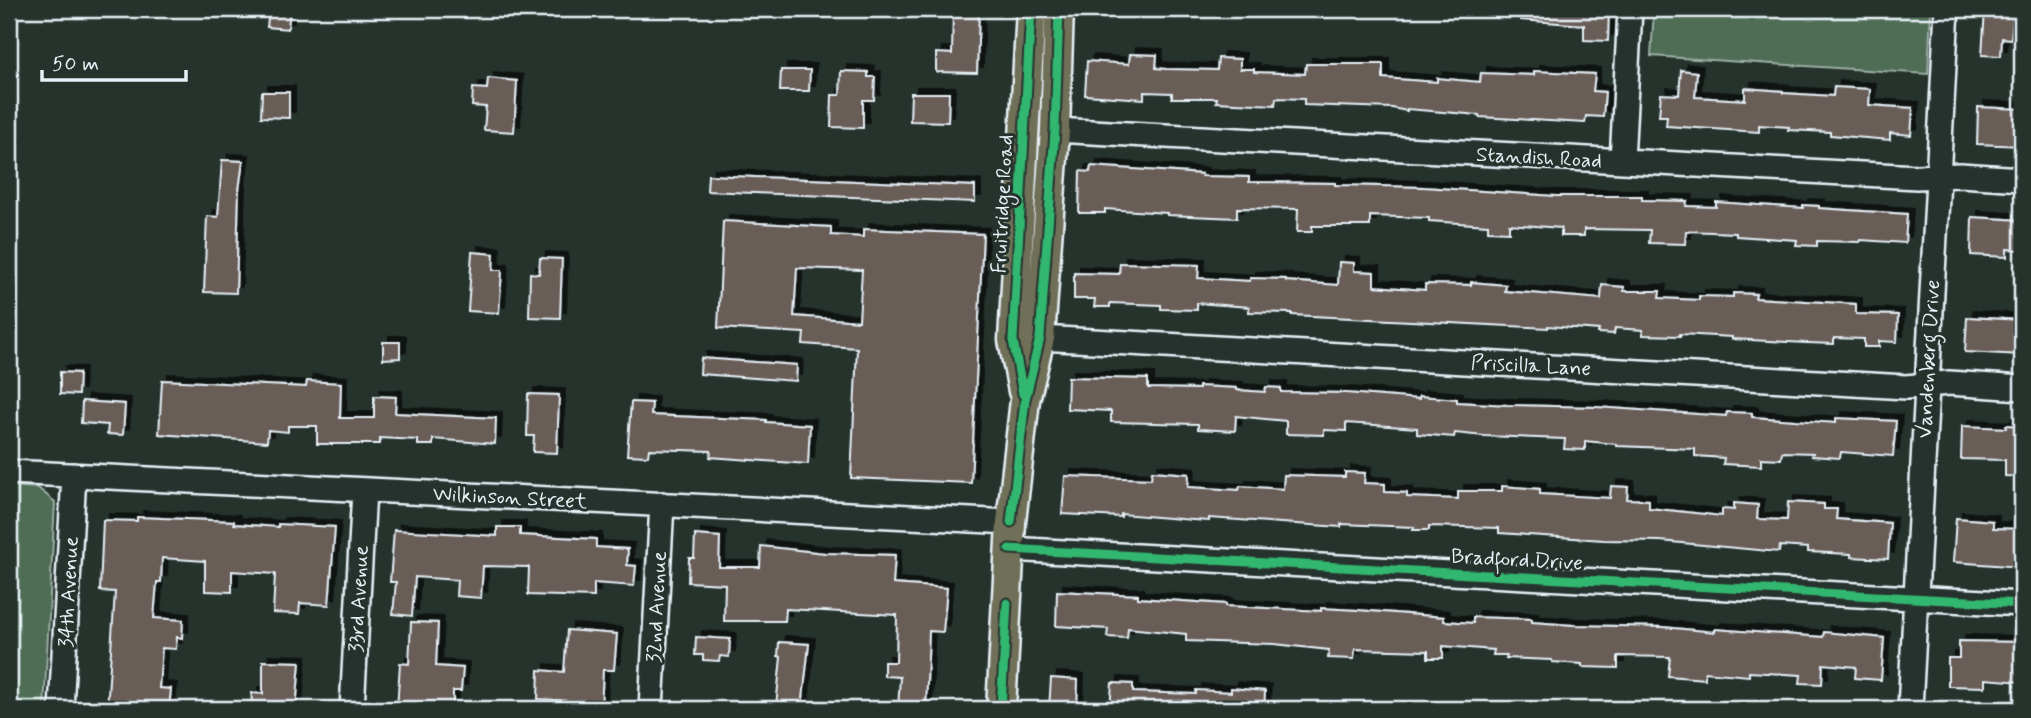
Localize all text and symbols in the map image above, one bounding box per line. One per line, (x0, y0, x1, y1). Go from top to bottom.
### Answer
scale bar (42, 38, 186, 82)
text: 50 m (52, 50, 99, 78)
street label: Fruitridge Road (985, 134, 1022, 274)
street label: Standish Road (1475, 141, 1603, 175)
street label: Vandenberg Drive (1911, 279, 1949, 439)
street label: Priscilla Lane (1470, 349, 1592, 383)
street label: Wilkinson Street (432, 480, 589, 516)
street label: 34th Avenue (52, 536, 86, 648)
street label: Bradford Drive (1450, 543, 1584, 579)
street label: 33rd Avenue (342, 545, 376, 653)
street label: 32nd Avenue (640, 550, 674, 664)

